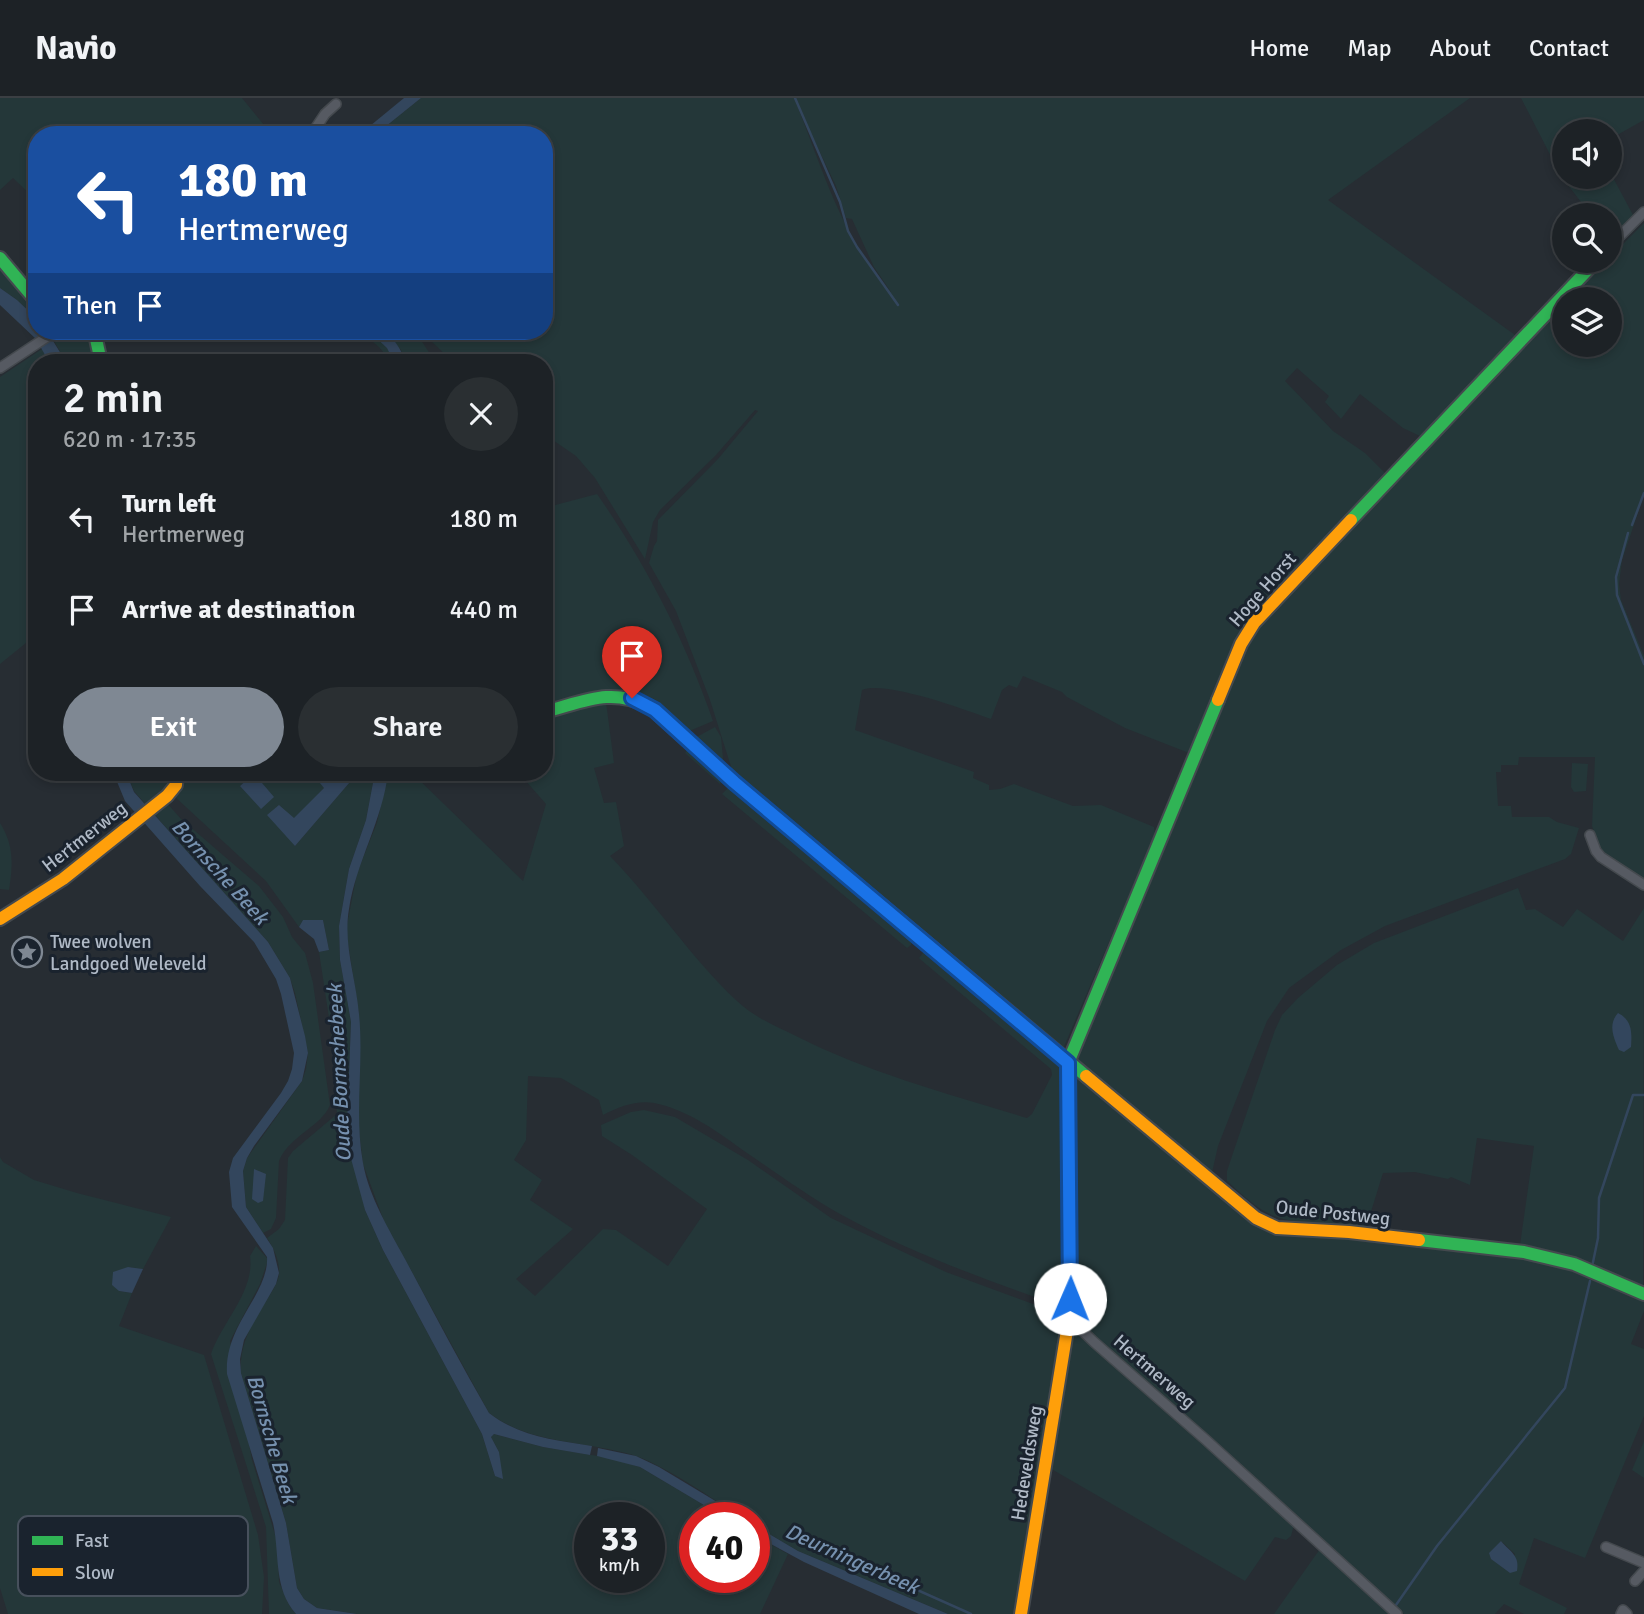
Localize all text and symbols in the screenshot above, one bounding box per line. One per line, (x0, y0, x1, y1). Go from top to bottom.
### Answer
text: Navio (35, 28, 117, 69)
text: Home (1249, 33, 1309, 63)
text: Map (1347, 33, 1392, 63)
text: About (1430, 33, 1491, 63)
text: Contact (1529, 33, 1609, 63)
map controls (1552, 119, 1622, 357)
button: sound (1552, 119, 1622, 189)
text: 180 m (178, 150, 308, 210)
icon: left (63, 154, 154, 245)
button: search (1552, 203, 1622, 273)
text: Hertmerweg (178, 210, 349, 249)
icon: arrive (131, 287, 169, 325)
button: layers (1552, 287, 1622, 357)
text: Then (63, 290, 117, 322)
text: 2 min (63, 373, 164, 424)
button: close (444, 377, 518, 451)
text: 620 m · 17:35 (63, 425, 197, 454)
text: Turn left (122, 488, 216, 520)
icon: left (63, 500, 101, 538)
text: 180 m (449, 503, 518, 535)
text: Hertmerweg (122, 520, 245, 549)
street label: Hoge Horst (1224, 547, 1302, 632)
icon: arrive (63, 591, 101, 629)
text: Arrive at destination (122, 594, 355, 626)
text: 440 m (449, 594, 518, 626)
pin (602, 626, 662, 698)
icon: arrive (613, 637, 651, 675)
button: Exit (63, 687, 284, 767)
button: Share (298, 687, 518, 767)
street label: Hertmerweg (37, 796, 132, 877)
water label: Bornsche Beek (166, 814, 276, 932)
place label: Twee wolven Landgoed Weleveld (50, 930, 207, 976)
place icon: Twee wolven Landgoed Weleveld (10, 935, 44, 969)
water label: Oude Bornschebeek (321, 981, 357, 1163)
street label: Oude Postweg (1274, 1195, 1391, 1231)
position arrow (1033, 1262, 1107, 1336)
street label: Hertmerweg (1108, 1329, 1200, 1414)
water label: Bornsche Beek (241, 1372, 303, 1509)
street label: Hedeveldsweg (1006, 1404, 1048, 1523)
speed limit sign: 40 (679, 1502, 770, 1593)
legend (18, 1516, 248, 1596)
text: 33 (601, 1517, 638, 1560)
water label: Deurningerbeek (781, 1518, 925, 1601)
text: Fast (75, 1529, 109, 1553)
text: km/h (599, 1554, 640, 1576)
text: Slow (75, 1561, 115, 1585)

